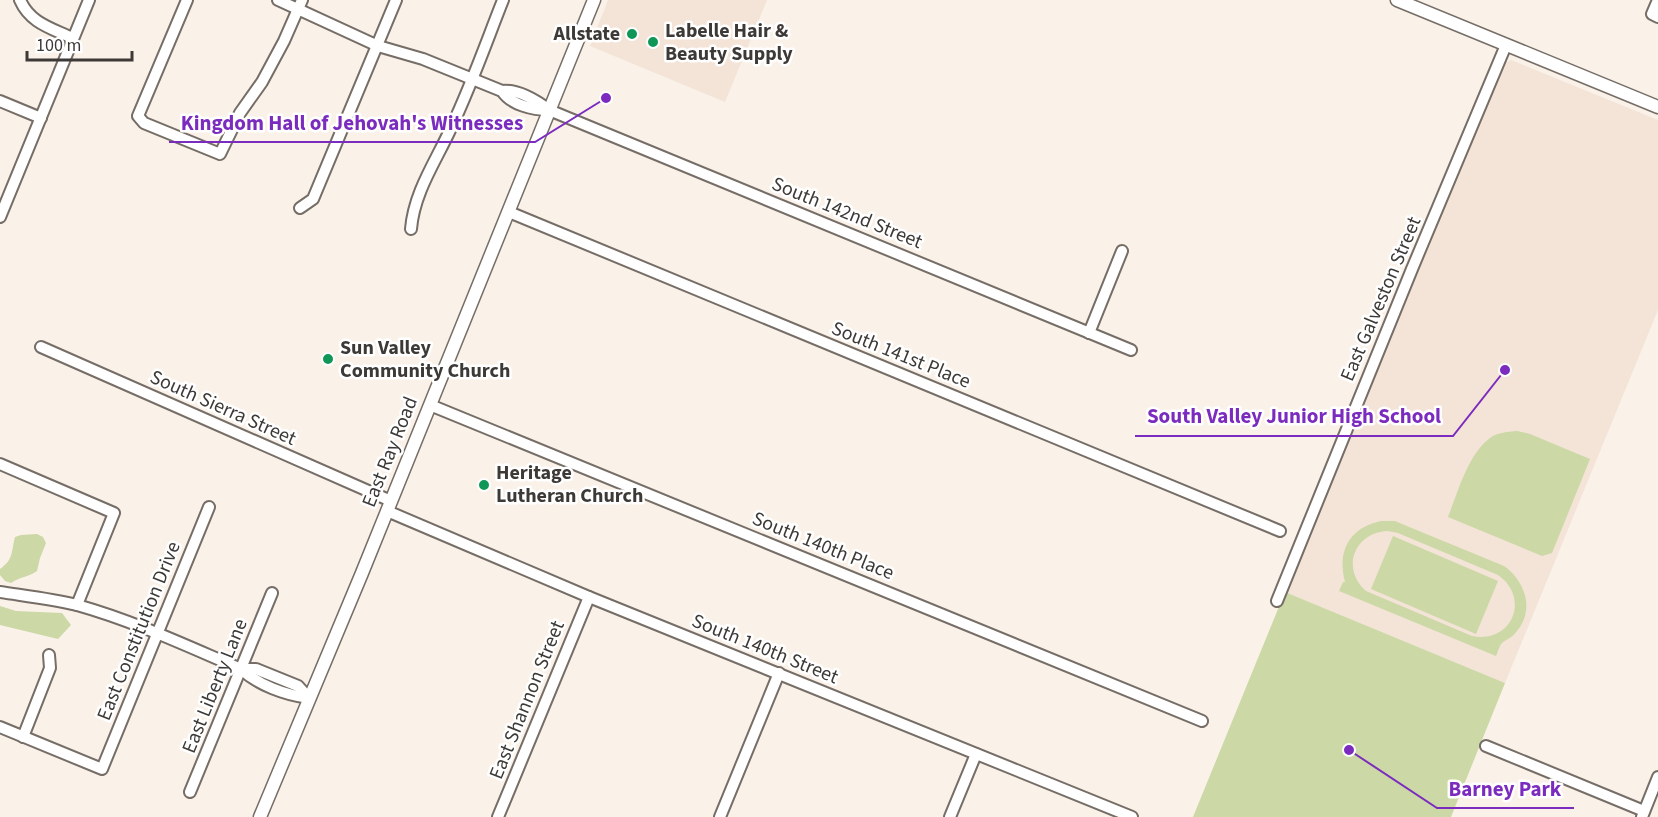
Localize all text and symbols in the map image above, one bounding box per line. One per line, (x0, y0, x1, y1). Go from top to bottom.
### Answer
place label: Labelle Hair & Beauty Supply (665, 17, 793, 68)
place label: Allstate (553, 20, 620, 48)
scale bar (27, 24, 132, 62)
marker: Allstate (625, 27, 639, 41)
text: 100 m (36, 33, 81, 58)
marker: Labelle Hair & Beauty Supply (646, 35, 660, 49)
callout: Kingdom Hall of Jehovah's Witnesses (169, 103, 535, 142)
text: Kingdom Hall of Jehovah's Witnesses (181, 108, 523, 138)
street label: South 142nd Street (768, 170, 927, 256)
street label: East Galveston Street (1334, 212, 1428, 386)
street label: South 141st Place (827, 314, 975, 396)
place label: Sun Valley Community Church (340, 334, 510, 385)
marker: Sun Valley Community Church (321, 352, 335, 366)
street label: South Sierra Street (146, 363, 301, 453)
street label: East Ray Road (355, 393, 425, 511)
callout: South Valley Junior High School (1135, 397, 1453, 436)
text: South Valley Junior High School (1147, 401, 1441, 431)
place label: Heritage Lutheran Church (496, 459, 643, 510)
marker: Heritage Lutheran Church (477, 478, 491, 492)
street label: South 140th Place (748, 505, 898, 587)
street label: East Constitution Drive (90, 537, 188, 725)
street label: South 140th Street (688, 607, 843, 691)
street label: East Liberty Lane (175, 615, 255, 757)
street label: East Shannon Street (482, 616, 572, 783)
callout: Barney Park (1437, 769, 1574, 808)
text: Barney Park (1449, 774, 1562, 804)

